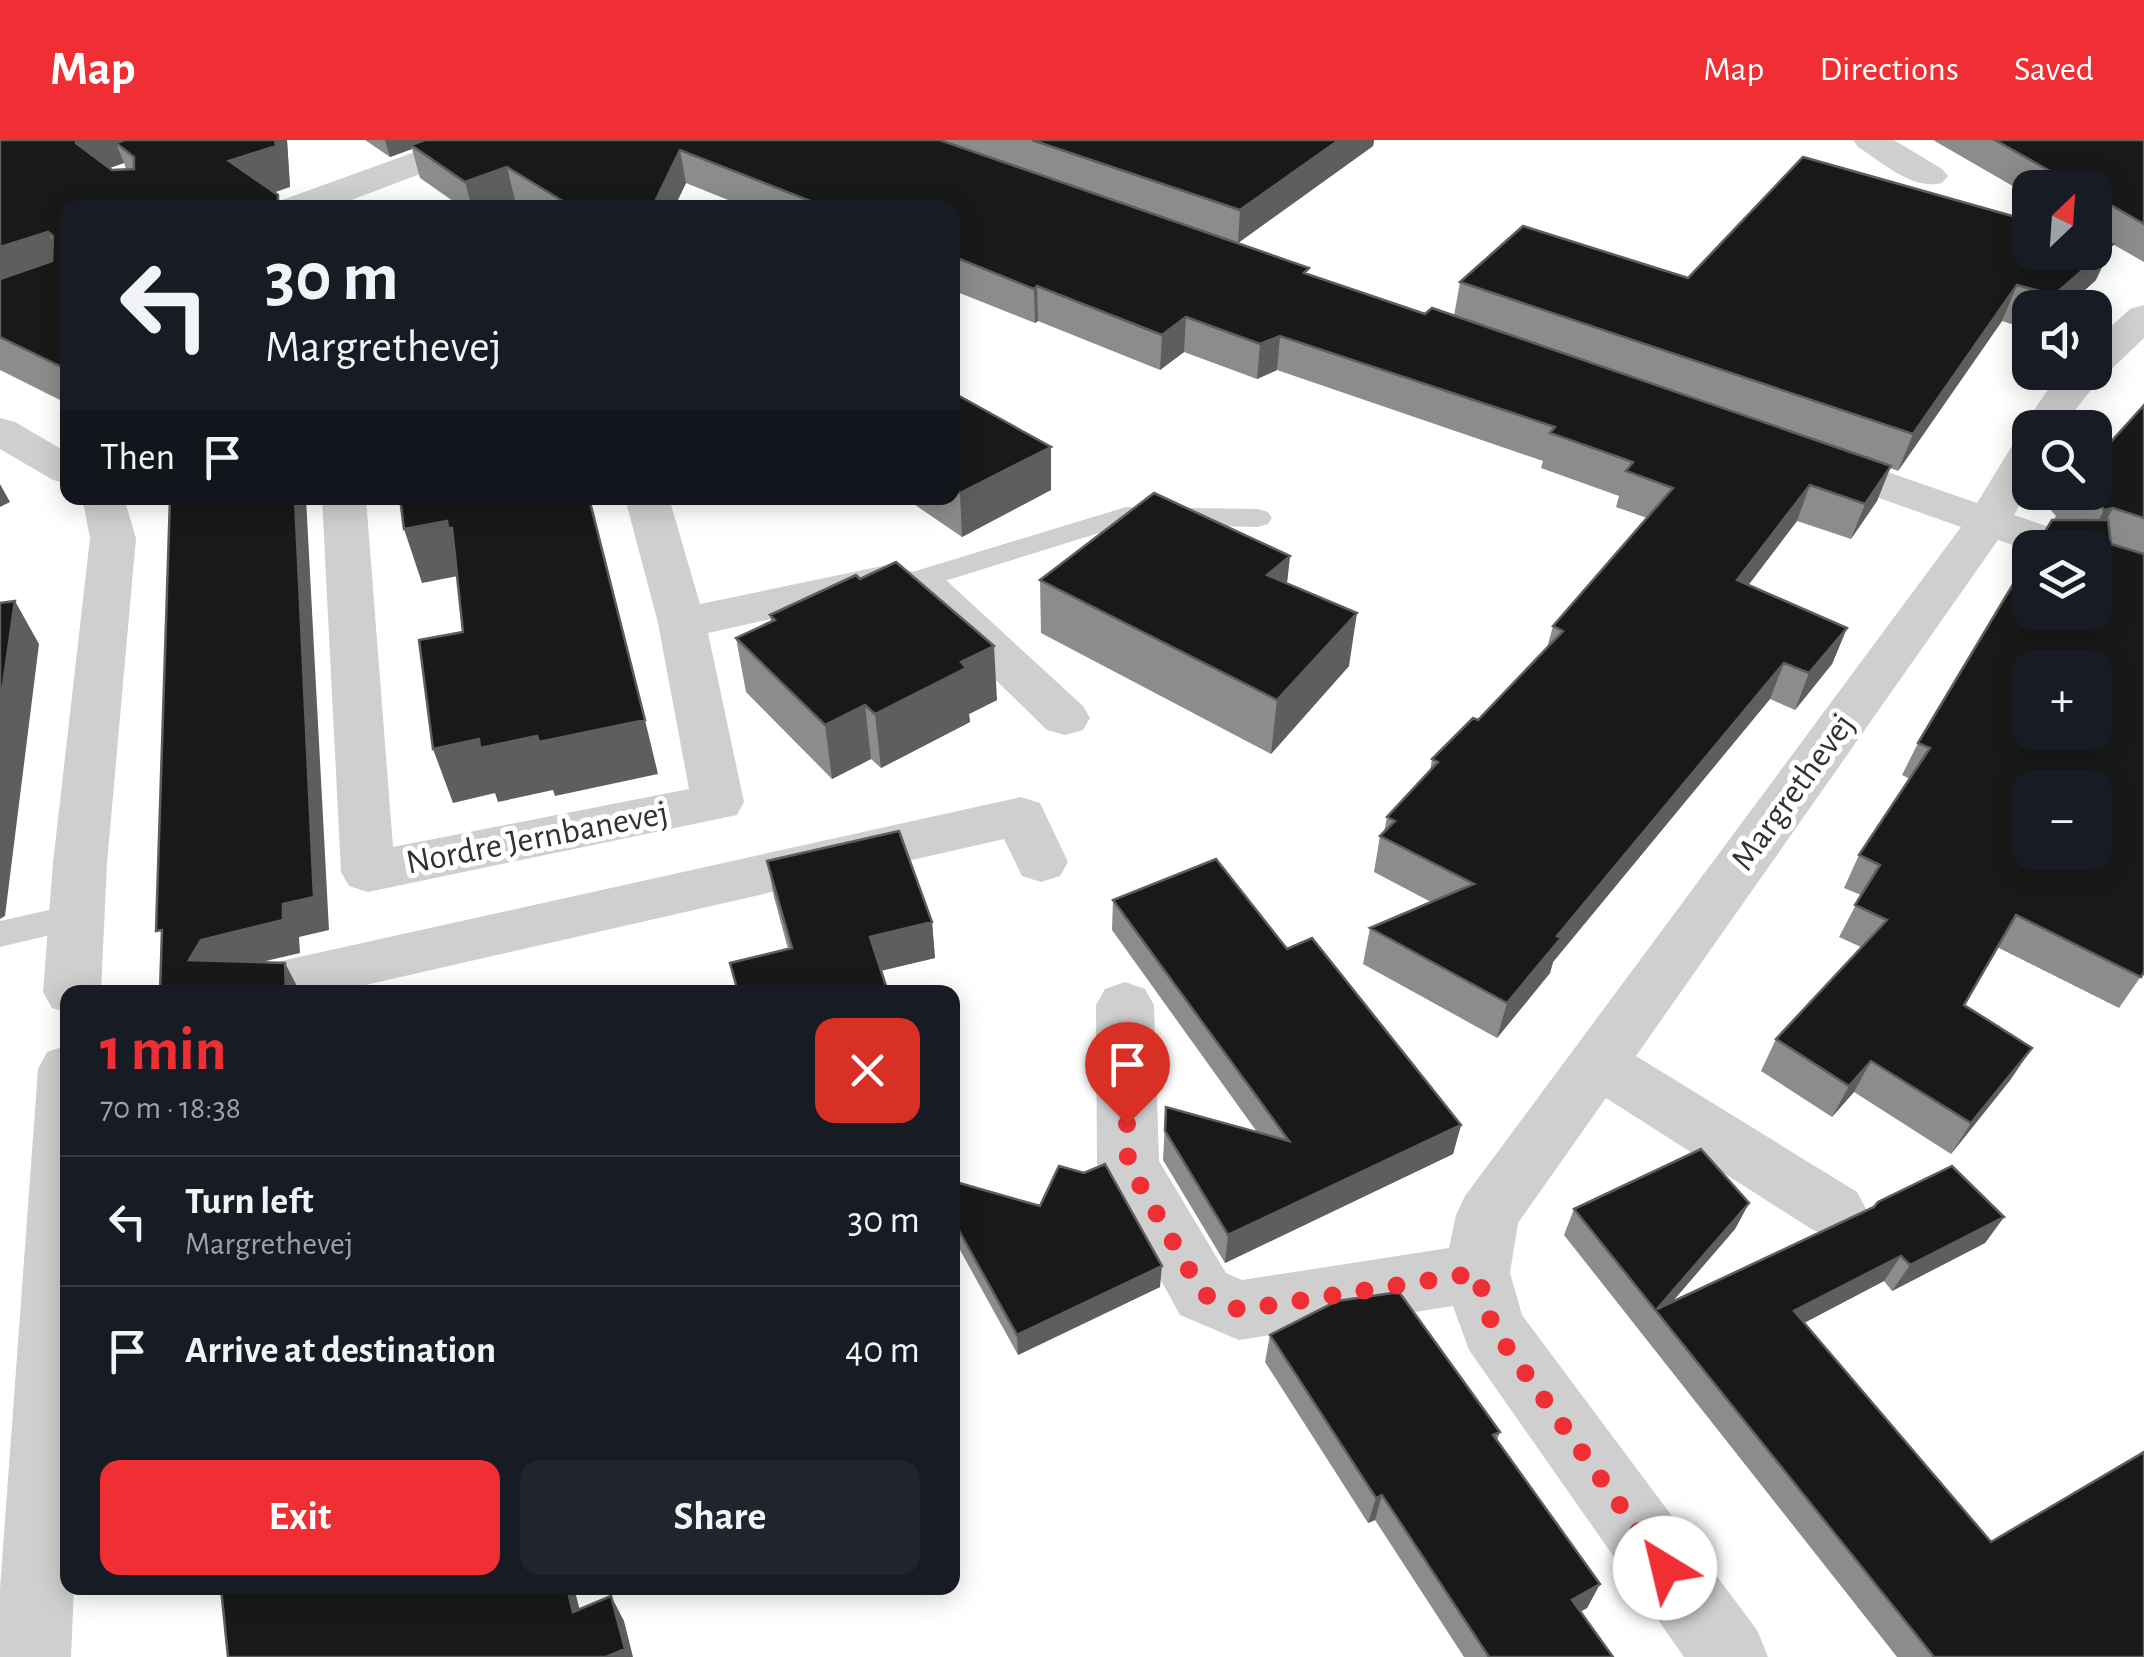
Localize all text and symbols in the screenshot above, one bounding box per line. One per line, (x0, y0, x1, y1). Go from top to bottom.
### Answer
text: Map (50, 46, 136, 94)
text: Map (1703, 52, 1764, 87)
text: Directions (1819, 52, 1959, 87)
text: Saved (2014, 52, 2094, 87)
north arrow (2012, 170, 2112, 270)
map controls (2012, 170, 2112, 870)
icon: left (100, 240, 230, 370)
text: 30 m (265, 243, 399, 313)
button: sound (2012, 290, 2112, 390)
text: Margrethevej (265, 325, 502, 370)
button: search (2012, 410, 2112, 510)
icon: arrive (195, 430, 250, 485)
text: Then (100, 439, 175, 477)
button: layers (2012, 530, 2112, 630)
button: + (2012, 650, 2112, 750)
street label: Margrethevej (1725, 707, 1861, 877)
button: − (2012, 770, 2112, 870)
street label: Nordre Jernbanevej (403, 795, 671, 881)
button: close (815, 1018, 920, 1123)
text: 1 min (100, 1021, 226, 1081)
pin (1085, 1022, 1170, 1125)
icon: arrive (1100, 1037, 1155, 1092)
text: 70 m · 18:38 (100, 1092, 241, 1124)
text: Turn left (185, 1183, 313, 1221)
icon: left (100, 1194, 155, 1249)
text: 30 m (848, 1202, 920, 1240)
text: Margrethevej (185, 1228, 353, 1260)
icon: arrive (100, 1324, 155, 1379)
text: Arrive at destination (185, 1332, 496, 1370)
text: 40 m (845, 1332, 920, 1370)
button: Exit (100, 1460, 500, 1575)
button: Share (520, 1460, 920, 1575)
position arrow (1613, 1516, 1717, 1620)

